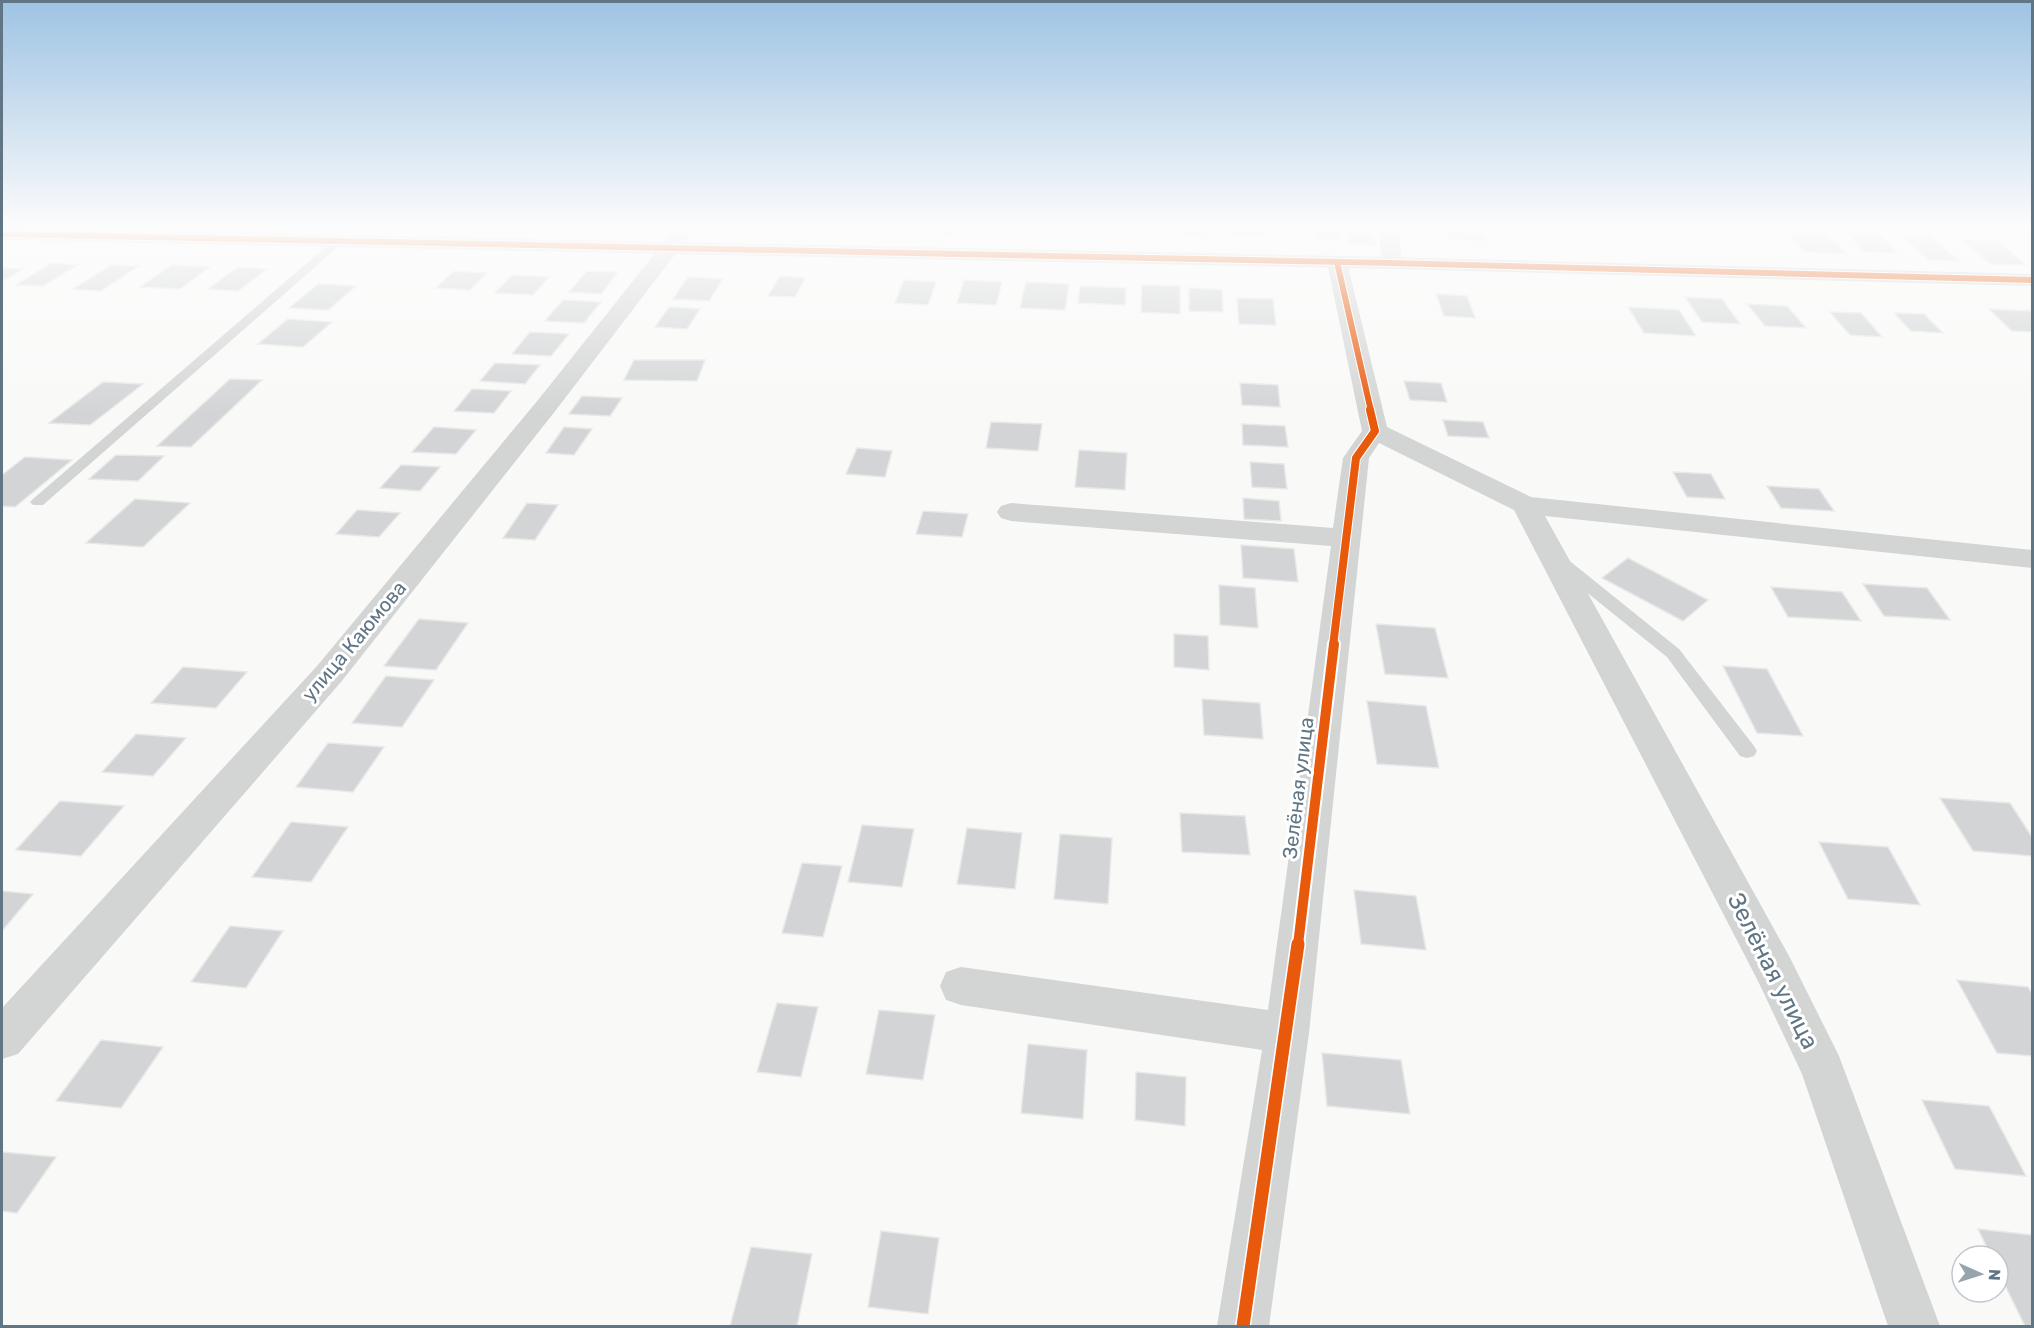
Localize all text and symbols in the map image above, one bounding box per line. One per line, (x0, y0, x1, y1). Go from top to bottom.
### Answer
street label: улица Каюмова (297, 576, 411, 706)
street label: Зелёная улица (1277, 716, 1319, 860)
street label: Зелёная улица (1722, 888, 1824, 1054)
north arrow (1950, 1244, 2010, 1304)
text: N (1985, 1269, 2004, 1281)

